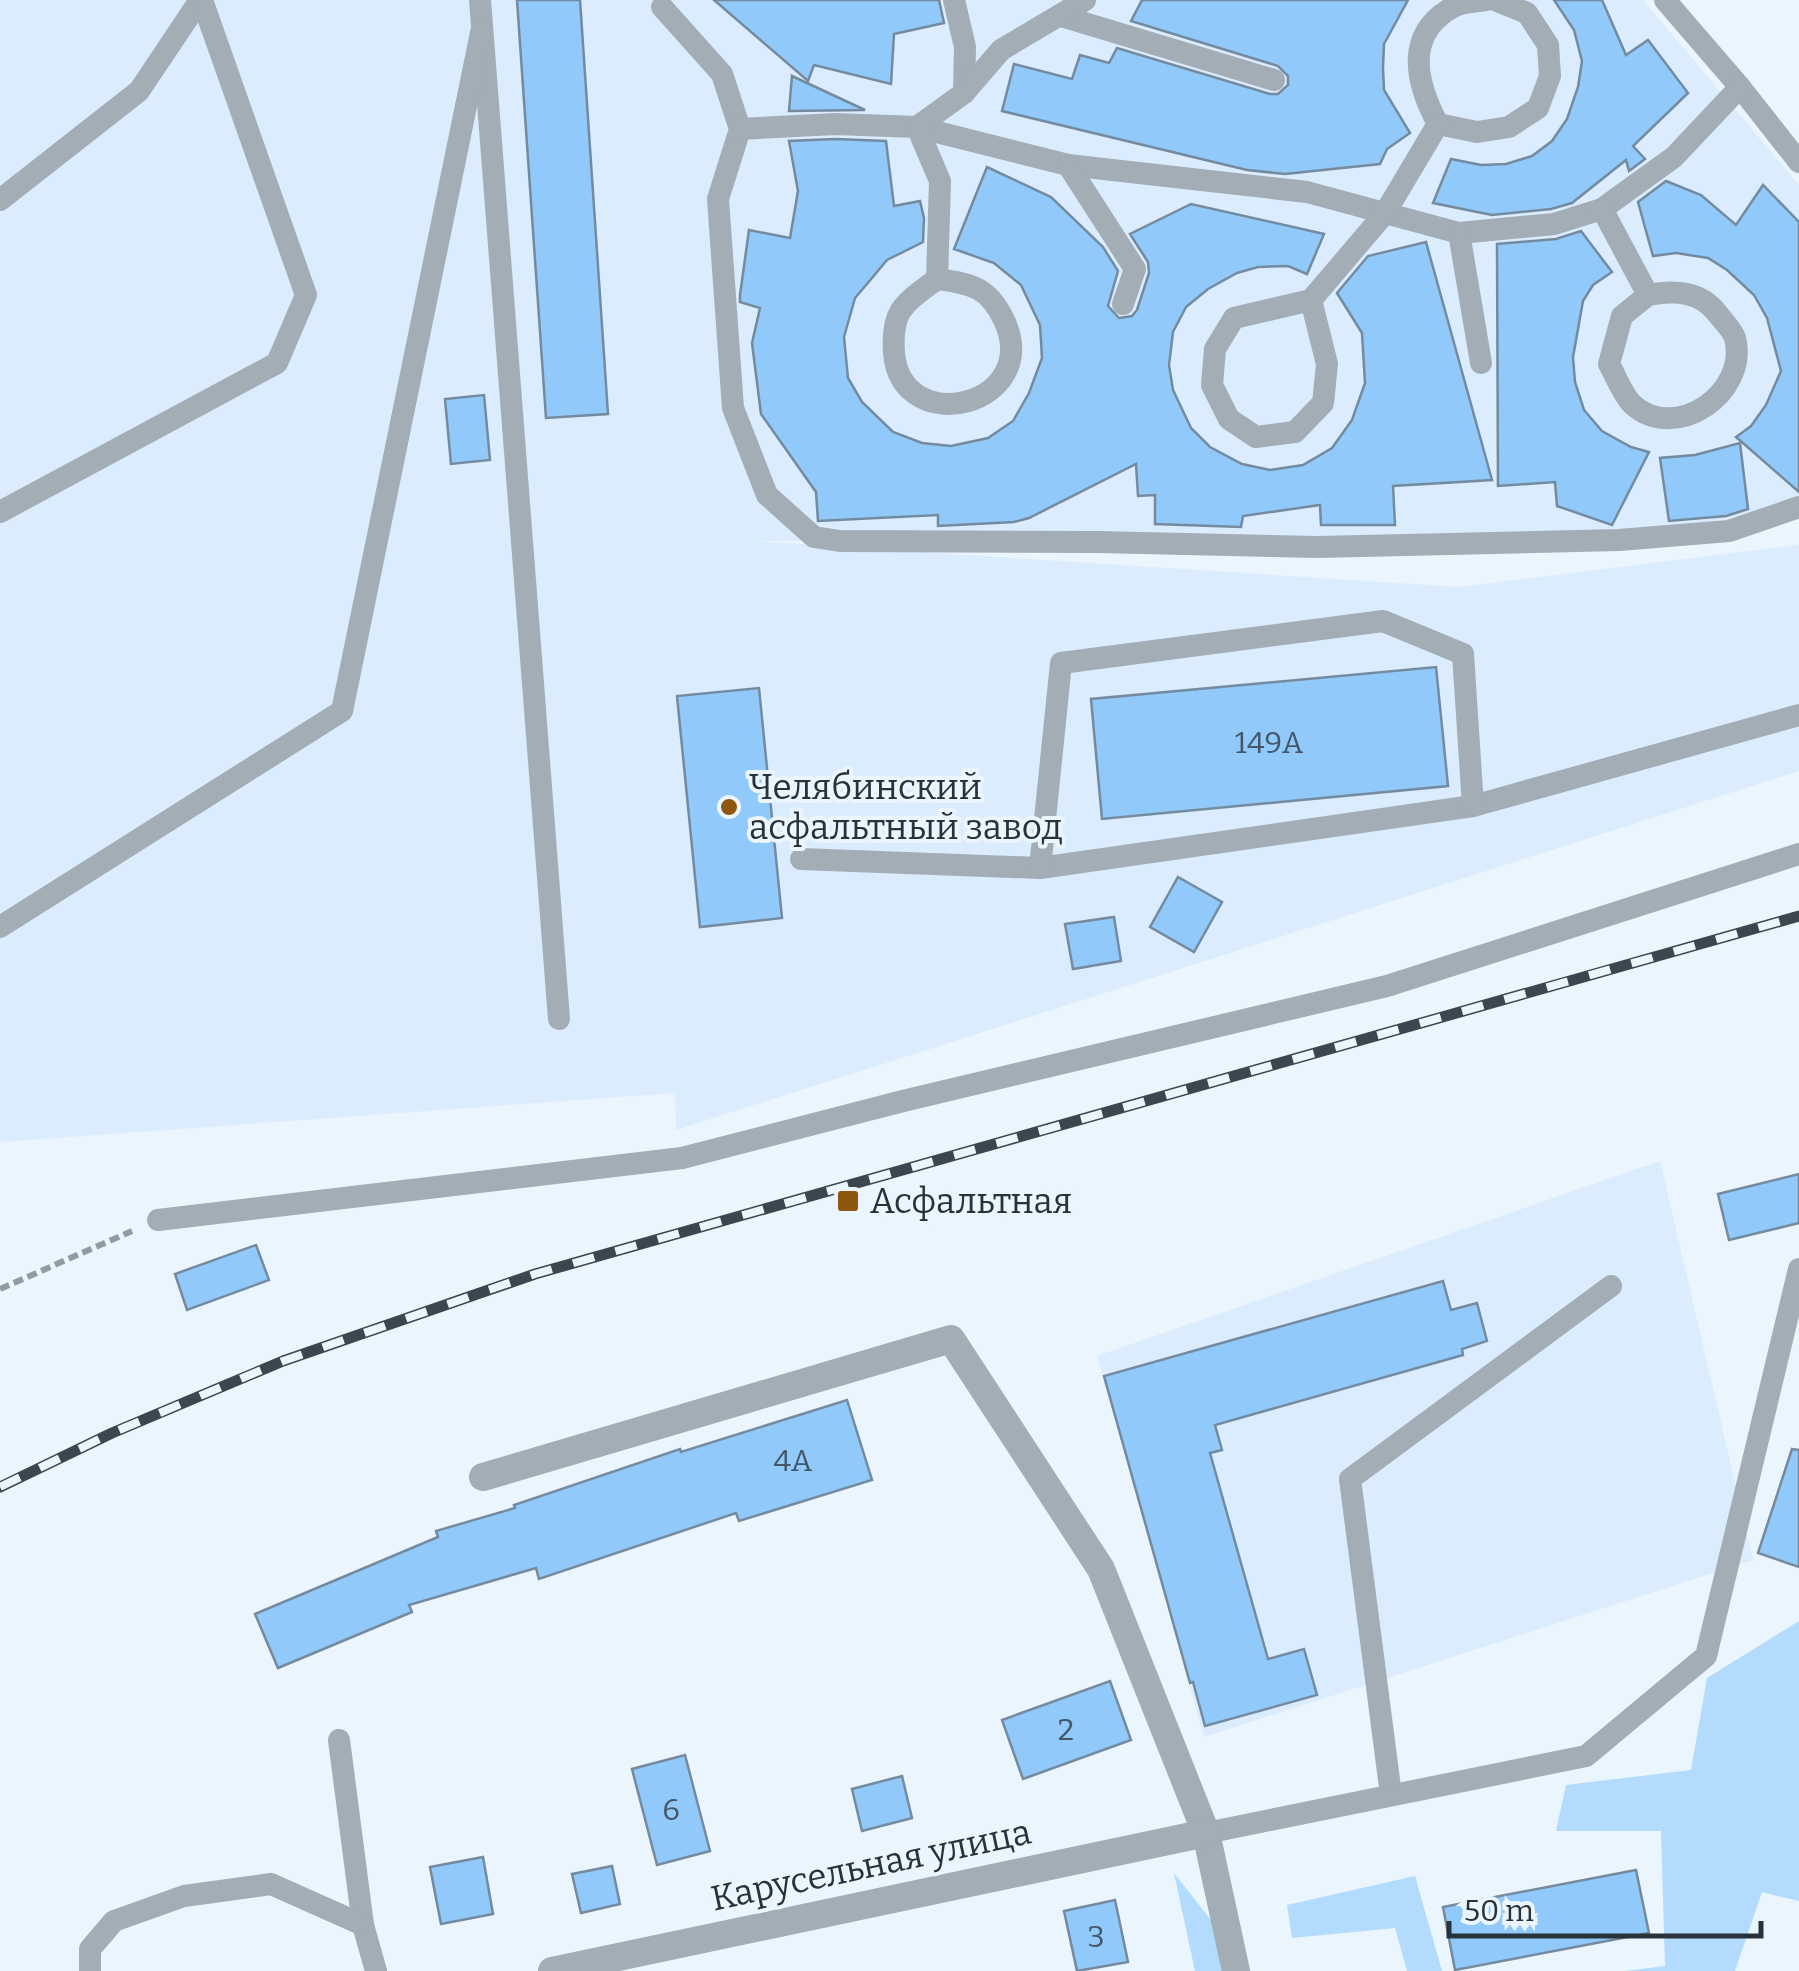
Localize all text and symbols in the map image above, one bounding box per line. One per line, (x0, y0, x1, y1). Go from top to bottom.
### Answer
house number: 149А (1235, 725, 1304, 761)
place label: Челябинский асфальтный завод (749, 766, 1063, 848)
marker: Челябинский асфальтный завод (718, 796, 740, 818)
place label: Асфальтная (870, 1180, 1072, 1222)
marker: Асфальтная (835, 1188, 861, 1214)
house number: 4А (774, 1443, 813, 1479)
house number: 2 (1058, 1712, 1074, 1748)
house number: 6 (662, 1792, 680, 1828)
street label: Карусельная улица (707, 1811, 1035, 1919)
scale bar (1449, 1876, 1762, 1938)
text: 50 m (1464, 1893, 1534, 1929)
house number: 3 (1087, 1919, 1105, 1955)

